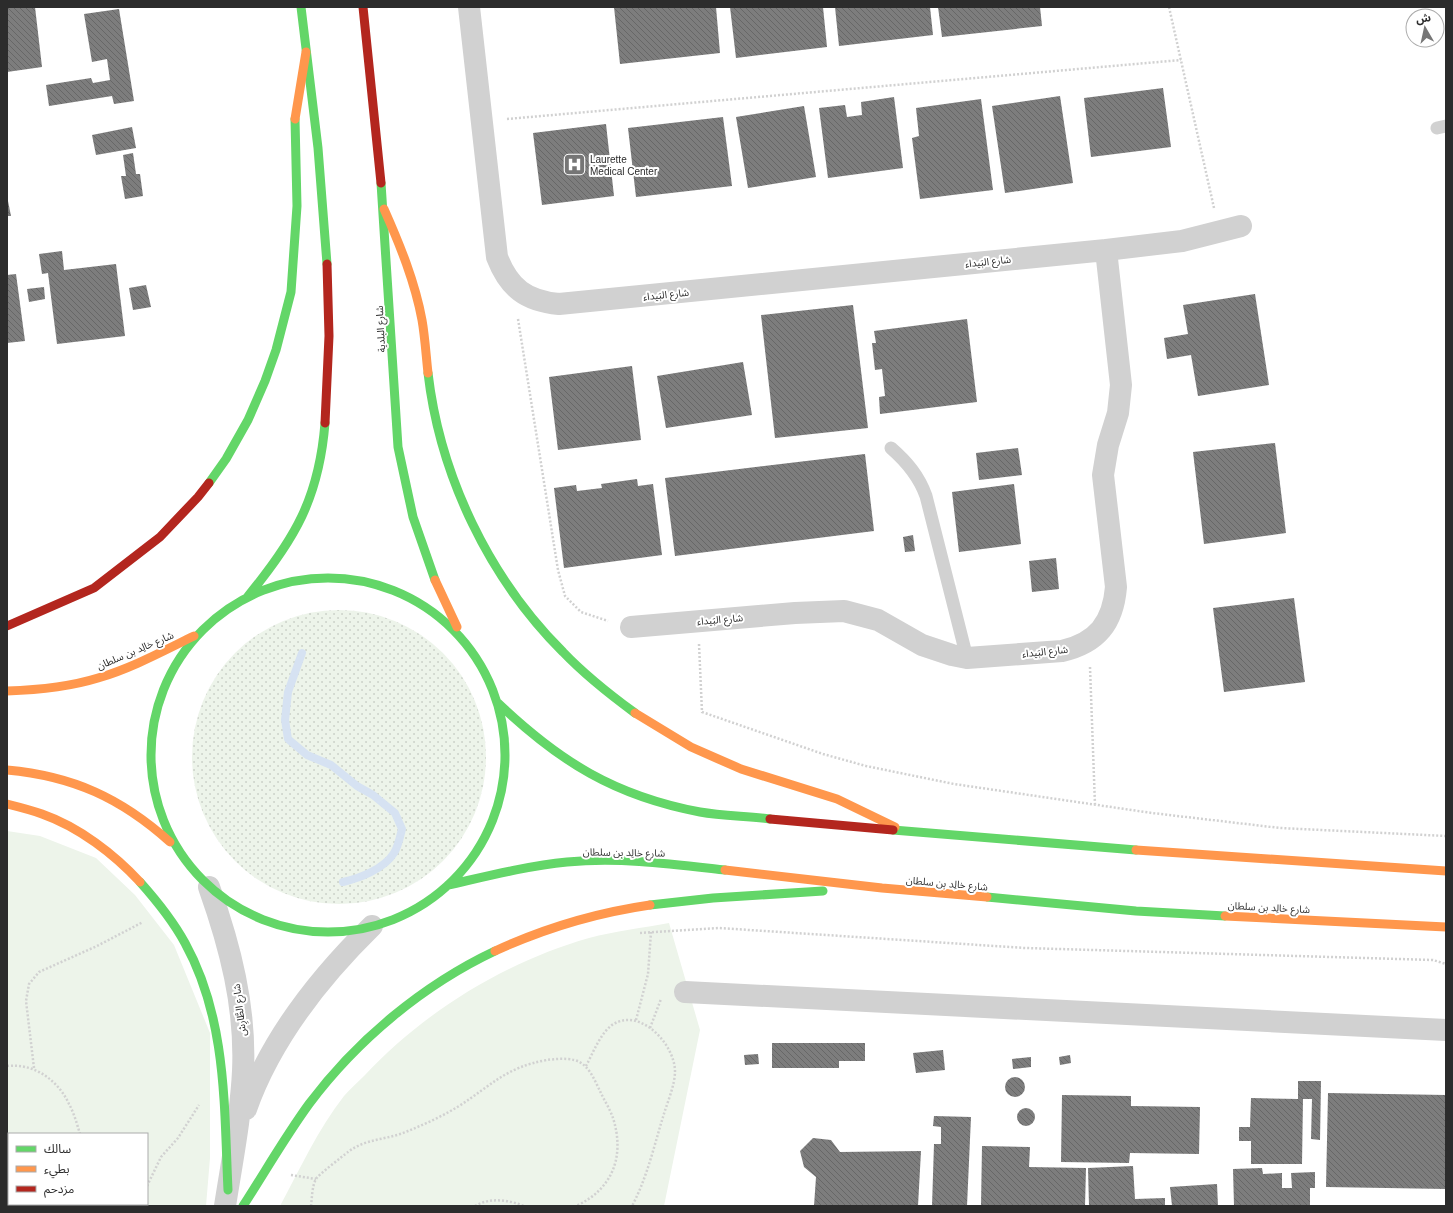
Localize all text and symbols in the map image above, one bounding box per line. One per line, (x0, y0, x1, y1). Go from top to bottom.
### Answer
north arrow (1405, 8, 1445, 48)
text: ش (1415, 11, 1432, 26)
hospital icon: Laurette Medical Center (561, 152, 587, 178)
place label: Laurette Medical Center (590, 154, 658, 177)
street label: شارع البَيداء (964, 254, 1012, 271)
street label: شارع البَيداء (642, 287, 690, 304)
street label: شارع البلدية (374, 305, 389, 353)
street label: شارع البَيداء (697, 612, 744, 629)
street label: شارع خالِد بن سلطان (95, 629, 176, 673)
street label: شارع البَيداء (1021, 644, 1069, 661)
street label: شارع خالِد بن سلطان (583, 846, 665, 861)
street label: شارع خالِد بن سلطان (905, 874, 989, 895)
street label: شارع خالِد بن سلطان (1228, 900, 1310, 917)
street label: شارع الطَّارِش (231, 983, 250, 1037)
legend (8, 1133, 148, 1205)
text: سالك (44, 1142, 71, 1156)
text: بطيء (44, 1162, 70, 1179)
text: مزدحم (44, 1182, 74, 1198)

